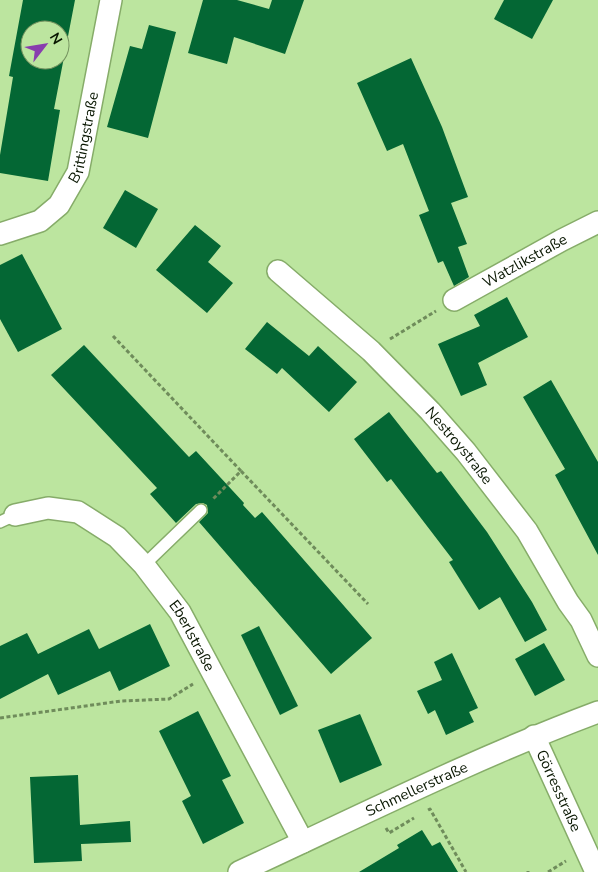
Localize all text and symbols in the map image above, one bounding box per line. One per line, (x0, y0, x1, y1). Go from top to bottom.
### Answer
north arrow (20, 20, 70, 70)
text: N (45, 29, 67, 48)
street label: Brittingstraße (64, 90, 103, 187)
street label: Watzlikstraße (479, 229, 570, 292)
street label: Nestroystraße (421, 402, 497, 488)
street label: Eberlstraße (164, 596, 220, 675)
street label: Görresstraße (532, 746, 586, 835)
street label: Schmellerstraße (362, 757, 471, 821)

